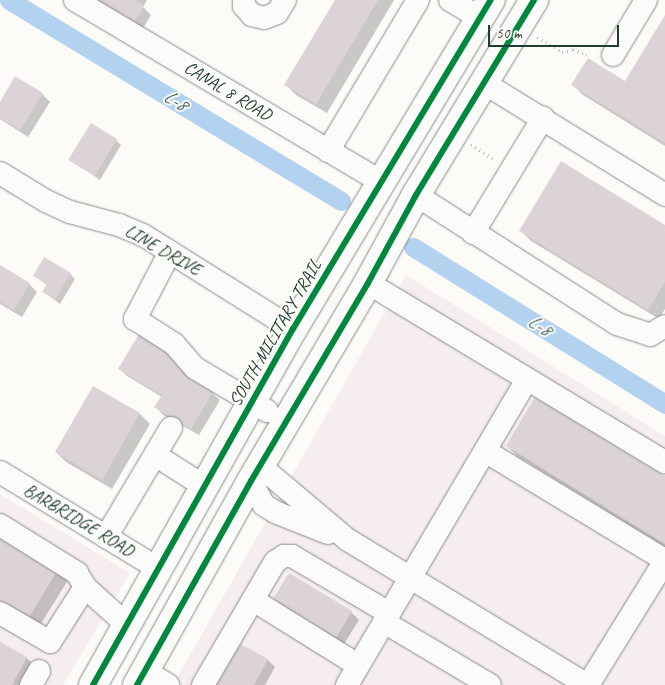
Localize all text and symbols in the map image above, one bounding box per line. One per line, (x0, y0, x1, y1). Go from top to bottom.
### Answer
scale bar (490, 15, 621, 47)
text: 50 m (496, 24, 522, 43)
street label: CANAL 8 ROAD (180, 56, 276, 126)
water label: L-8 (159, 85, 191, 117)
street label: LINE DRIVE (121, 220, 205, 280)
street label: SOUTH MILITARY TRAIL (224, 256, 326, 410)
water label: L-8 (523, 310, 555, 342)
street label: BARBRIDGE ROAD (20, 479, 138, 561)

